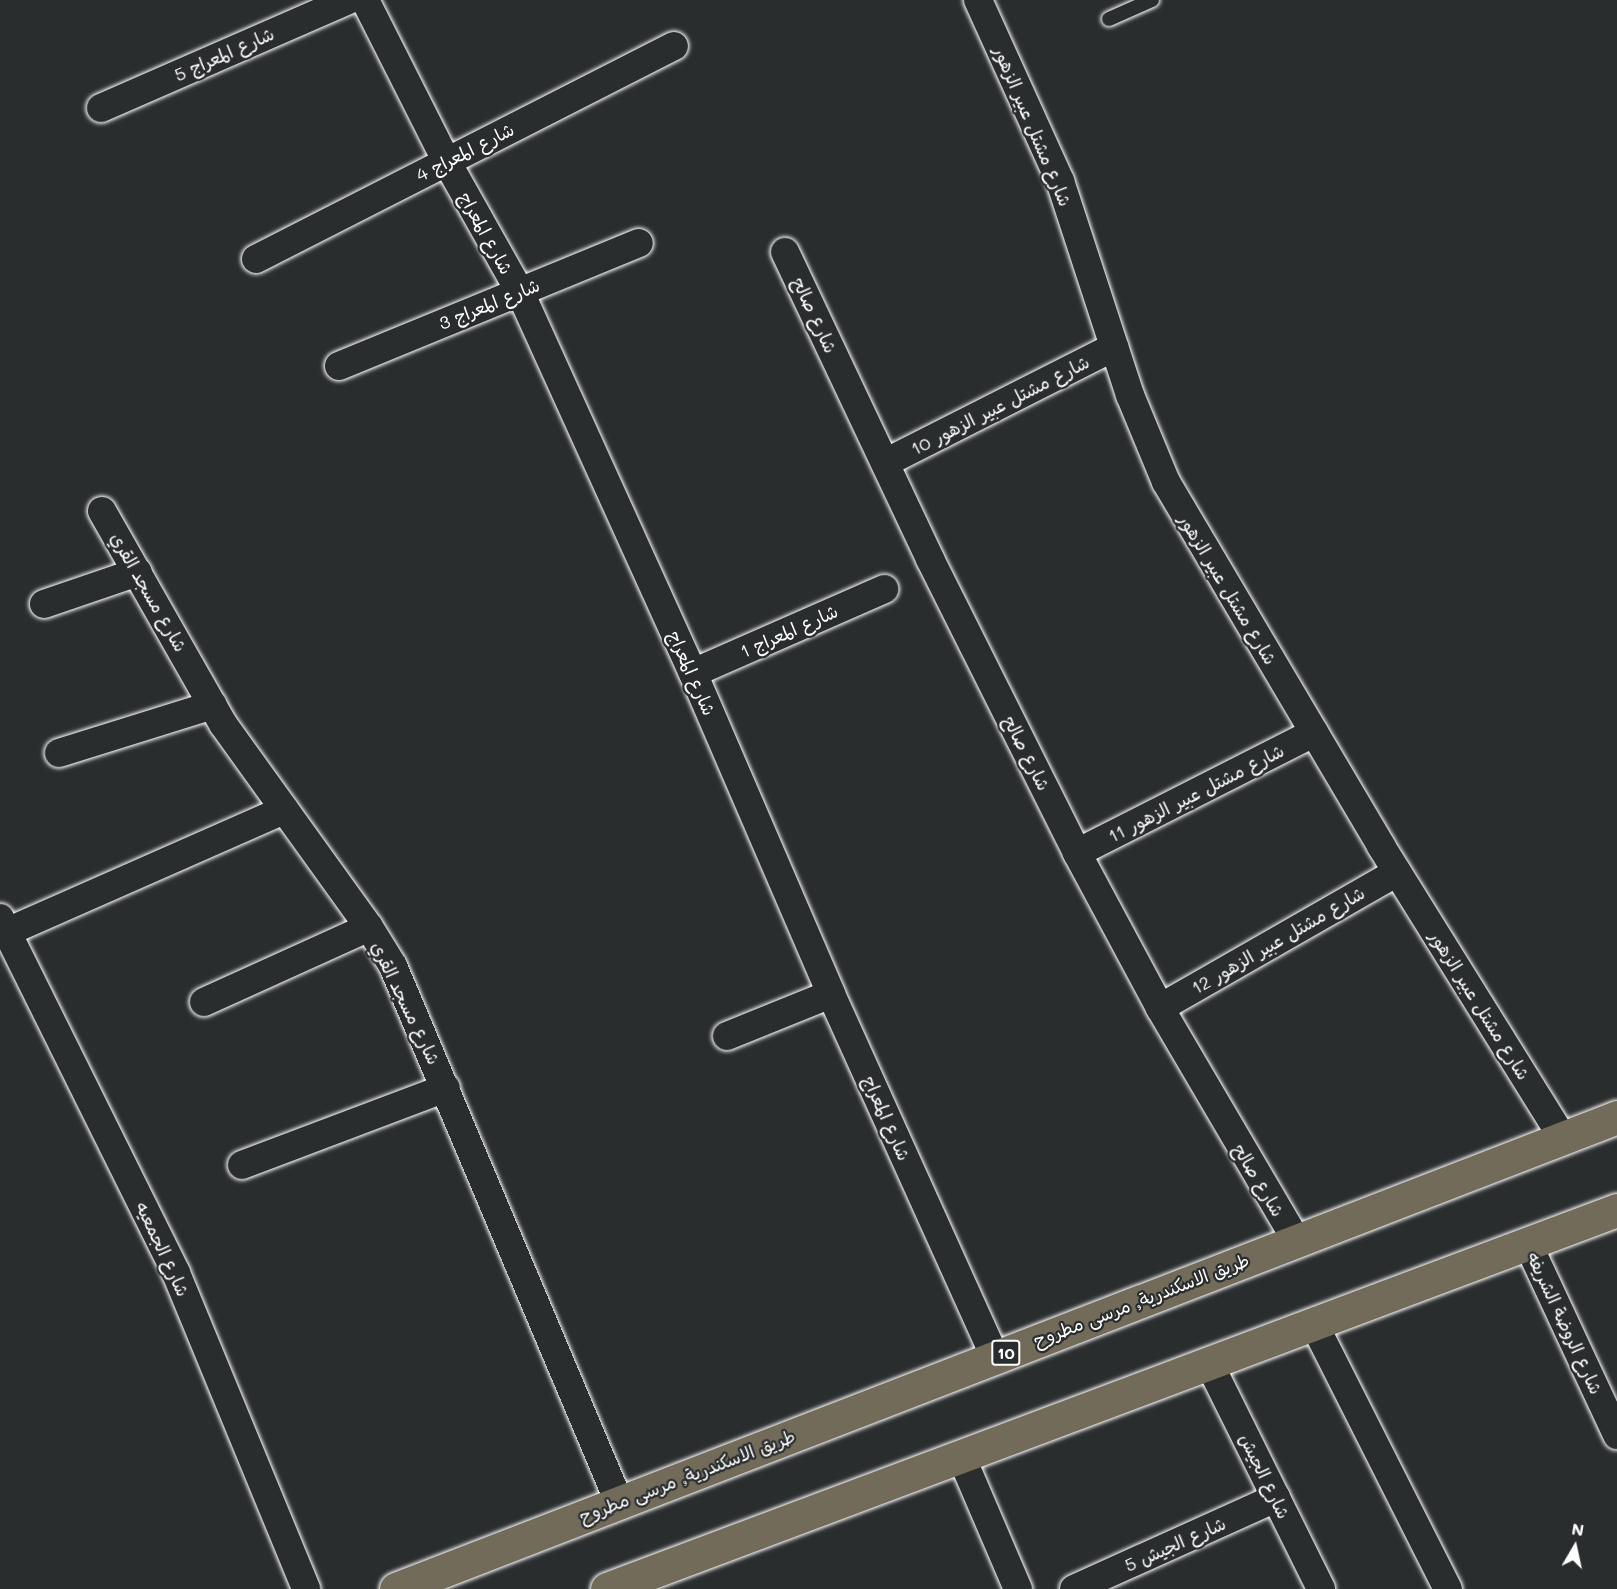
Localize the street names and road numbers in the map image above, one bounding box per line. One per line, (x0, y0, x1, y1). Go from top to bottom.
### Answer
street label: شارع المعراج 5 (171, 22, 277, 86)
street label: شارع مشتل عبير الزهور (989, 42, 1077, 210)
street label: شارع المعراج 4 (412, 118, 518, 186)
street label: شارع المعراج (455, 188, 517, 278)
street label: شارع المعراج 3 (435, 274, 543, 334)
street label: شارع صالح (788, 274, 842, 356)
street label: شارع مشتل عبير الزهور 10 (907, 351, 1093, 459)
street label: شارع مشتل عبير الزهور (1174, 510, 1282, 668)
street label: شارع مسجد القري (106, 528, 192, 656)
street label: شارع المعراج 1 (737, 600, 841, 662)
street label: شارع المعراج (664, 627, 720, 719)
street label: شارع صالح (999, 712, 1055, 794)
street label: شارع مشتل عبير الزهور 11 (1105, 739, 1287, 847)
street label: شارع مشتل عبير الزهور 12 (1188, 882, 1368, 998)
street label: شارع مشتل عبير الزهور (1425, 926, 1535, 1084)
street label: شارع مسجد القري (367, 938, 445, 1068)
street label: شارع المعراج (859, 1072, 915, 1164)
street label: شارع صالح (1229, 1140, 1289, 1220)
street label: شارع الجمعيه (132, 1198, 194, 1300)
street label: شارع الروضة الشريفه (1523, 1248, 1607, 1398)
street label: طريق الاسكندرية, مرسى مطروح (1030, 1249, 1252, 1351)
road number: 10 (991, 1340, 1021, 1366)
street label: طريق الاسكندرية, مرسى مطروح (576, 1425, 798, 1527)
street label: شارع الجيش (1235, 1430, 1295, 1522)
street label: شارع الجيش 5 (1121, 1512, 1229, 1576)

